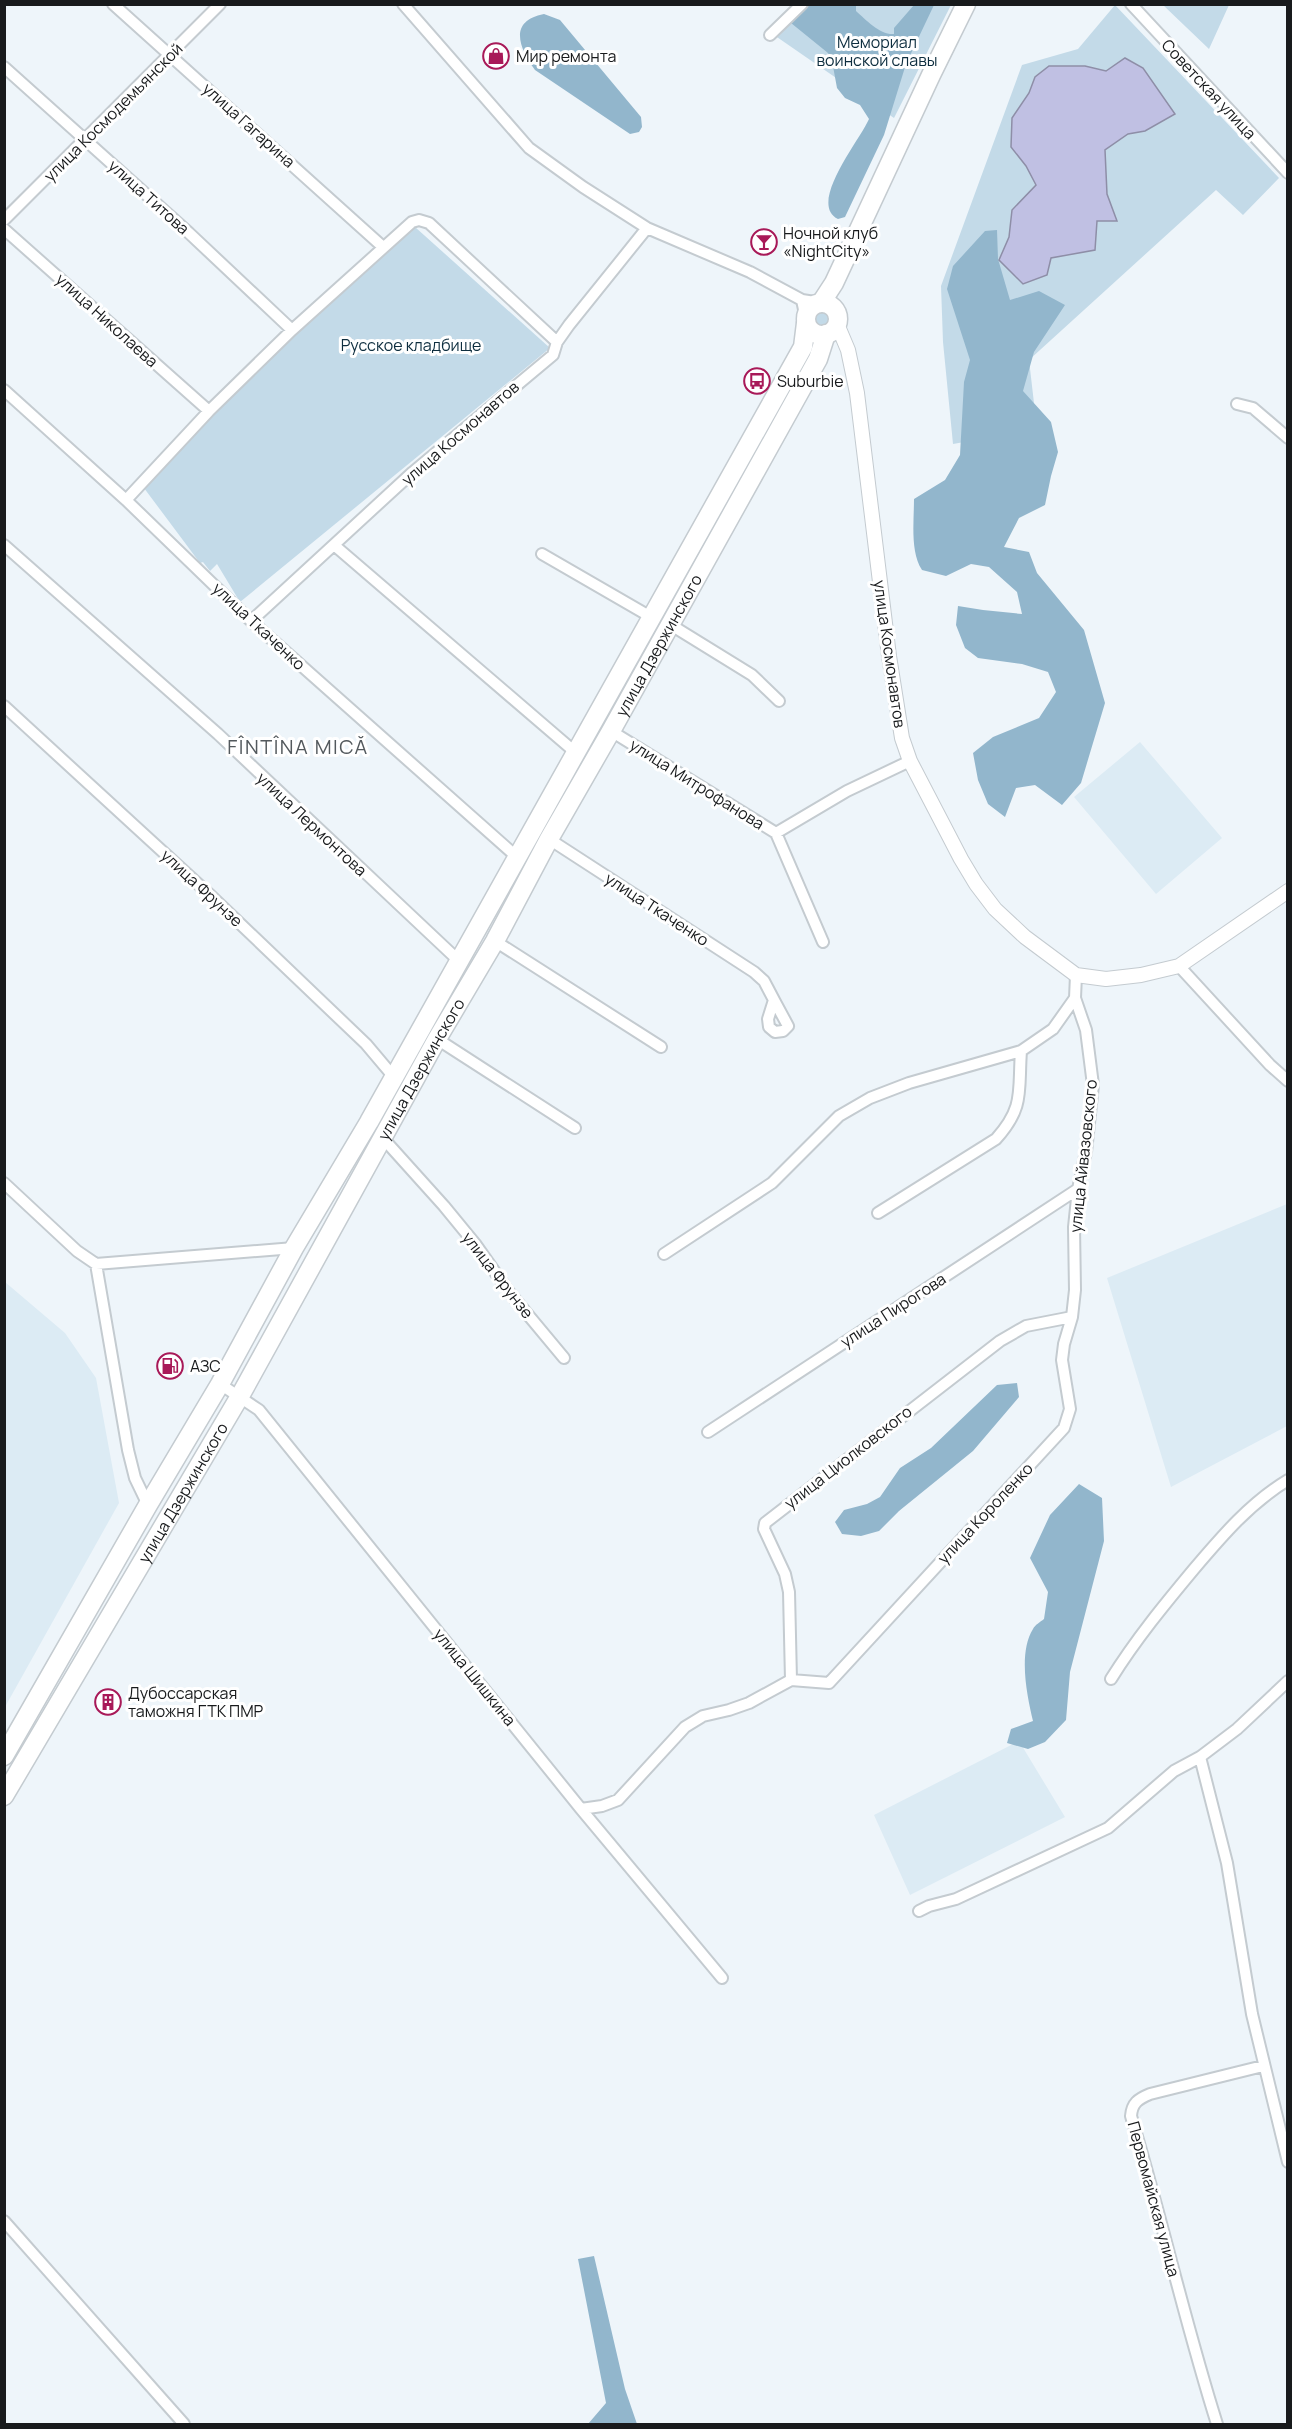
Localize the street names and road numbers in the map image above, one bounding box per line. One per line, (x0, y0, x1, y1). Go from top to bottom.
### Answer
street label: Советская улица (1157, 34, 1261, 144)
street label: улица Космодемьянской (39, 38, 187, 186)
street label: улица Гагарина (198, 77, 300, 173)
street label: улица Титова (104, 155, 194, 239)
street label: улица Николаева (51, 268, 163, 372)
street label: улица Космонавтов (397, 376, 524, 490)
street label: улица Дзержинского (610, 570, 707, 720)
street label: улица Ткаченко (208, 577, 310, 675)
street label: улица Космонавтов (869, 579, 911, 730)
street label: улица Митрофанова (626, 734, 768, 834)
street label: улица Лермонтова (252, 767, 372, 881)
street label: улица Фрунзе (156, 844, 248, 932)
street label: улица Ткаченко (601, 867, 713, 951)
street label: улица Дзержинского (372, 994, 470, 1144)
street label: улица Айвазовского (1064, 1078, 1102, 1234)
street label: улица Фрунзе (457, 1227, 539, 1323)
street label: улица Пирогова (836, 1268, 950, 1352)
street label: улица Циолковского (780, 1400, 916, 1514)
street label: улица Дзержинского (133, 1419, 233, 1567)
street label: улица Короленко (932, 1458, 1038, 1568)
street label: улица Шишкина (429, 1624, 521, 1730)
street label: Первомайская улица (1123, 2119, 1185, 2279)

